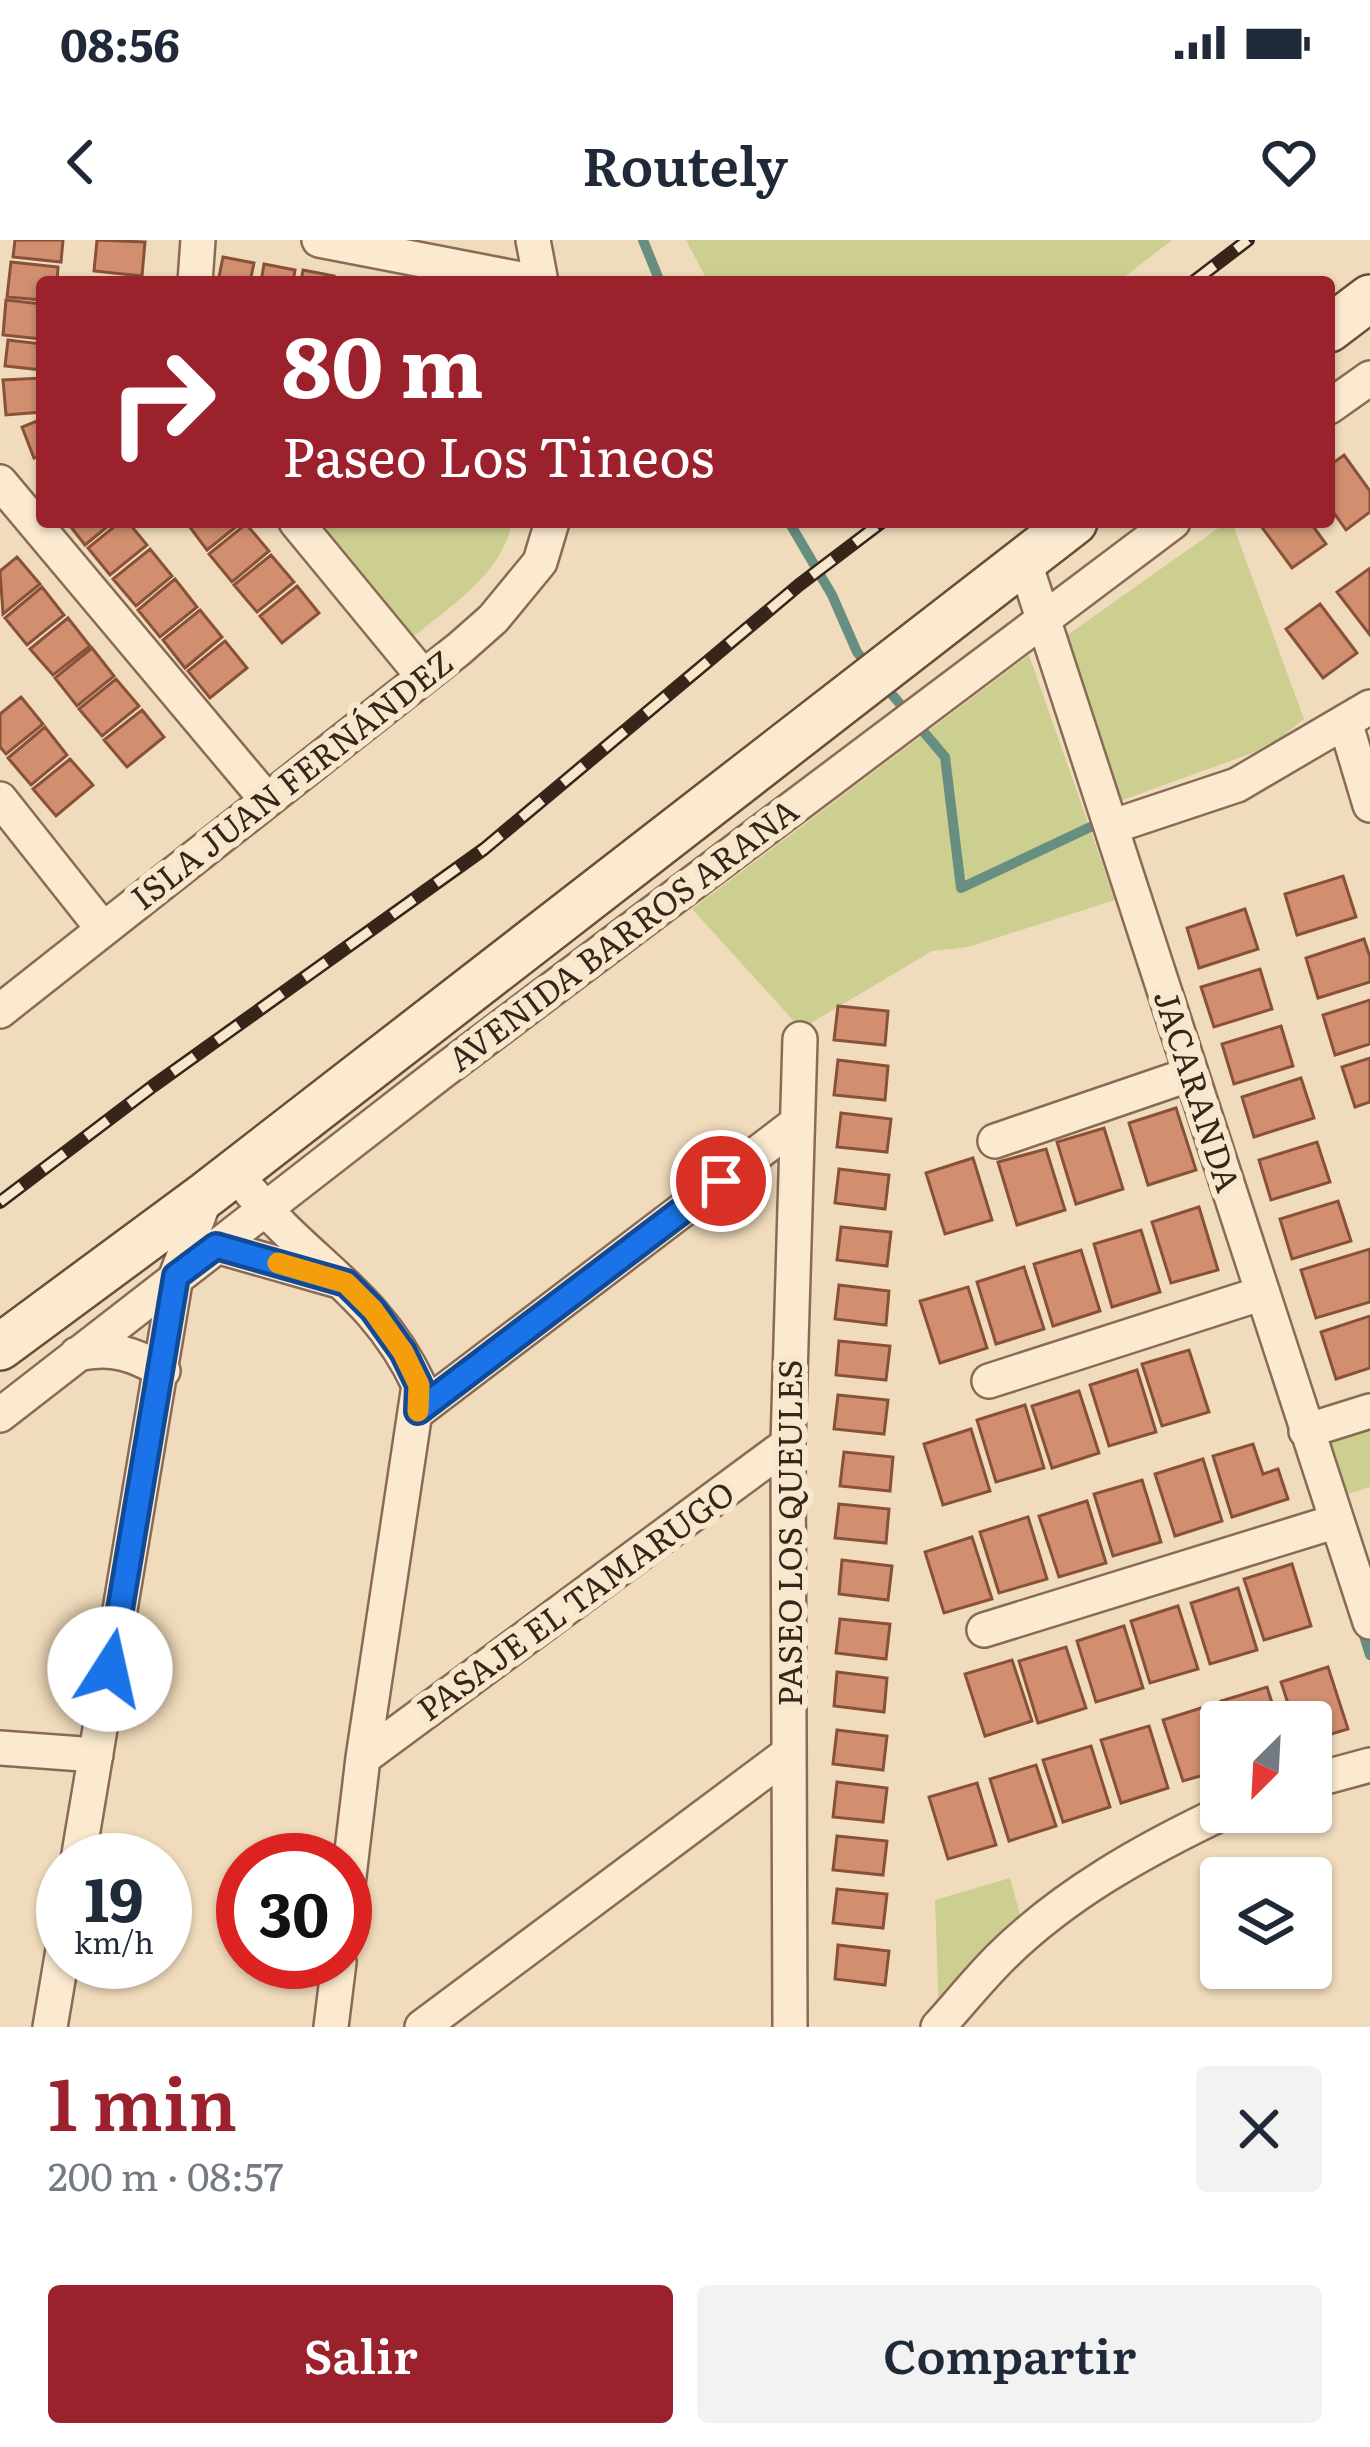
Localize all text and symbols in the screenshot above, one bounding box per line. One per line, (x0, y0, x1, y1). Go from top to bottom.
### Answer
text: 08:56 (60, 9, 180, 76)
text: Routely (582, 122, 788, 203)
icon: back (48, 129, 114, 195)
icon: heart (1256, 129, 1322, 195)
text: 80 m (282, 299, 484, 424)
icon: right (84, 324, 240, 480)
text: Paseo Los Tineos (282, 413, 714, 494)
street label: ISLA JUAN FERNÁNDEZ (119, 636, 462, 920)
street label: AVENIDA BARROS ARANA (436, 785, 807, 1081)
street label: JACARANDA (1144, 983, 1255, 1198)
pin (670, 1130, 772, 1232)
icon: arrive (688, 1148, 754, 1214)
street label: PASEO LOS QUEULES (763, 1359, 812, 1707)
street label: PASAJE EL TAMARUGO (406, 1467, 743, 1731)
position arrow (47, 1606, 173, 1732)
north arrow (1200, 1701, 1332, 1833)
map controls (1200, 1701, 1332, 1989)
speed limit sign: 30 (216, 1833, 372, 1989)
text: 19 (84, 1851, 144, 1940)
button: layers (1200, 1857, 1332, 1989)
text: km/h (74, 1919, 154, 1963)
text: 1 min (48, 2046, 237, 2153)
button: close (1196, 2066, 1322, 2192)
text: 200 m · 08:57 (48, 2145, 283, 2203)
button: Salir (48, 2285, 673, 2423)
button: Compartir (697, 2285, 1322, 2423)

